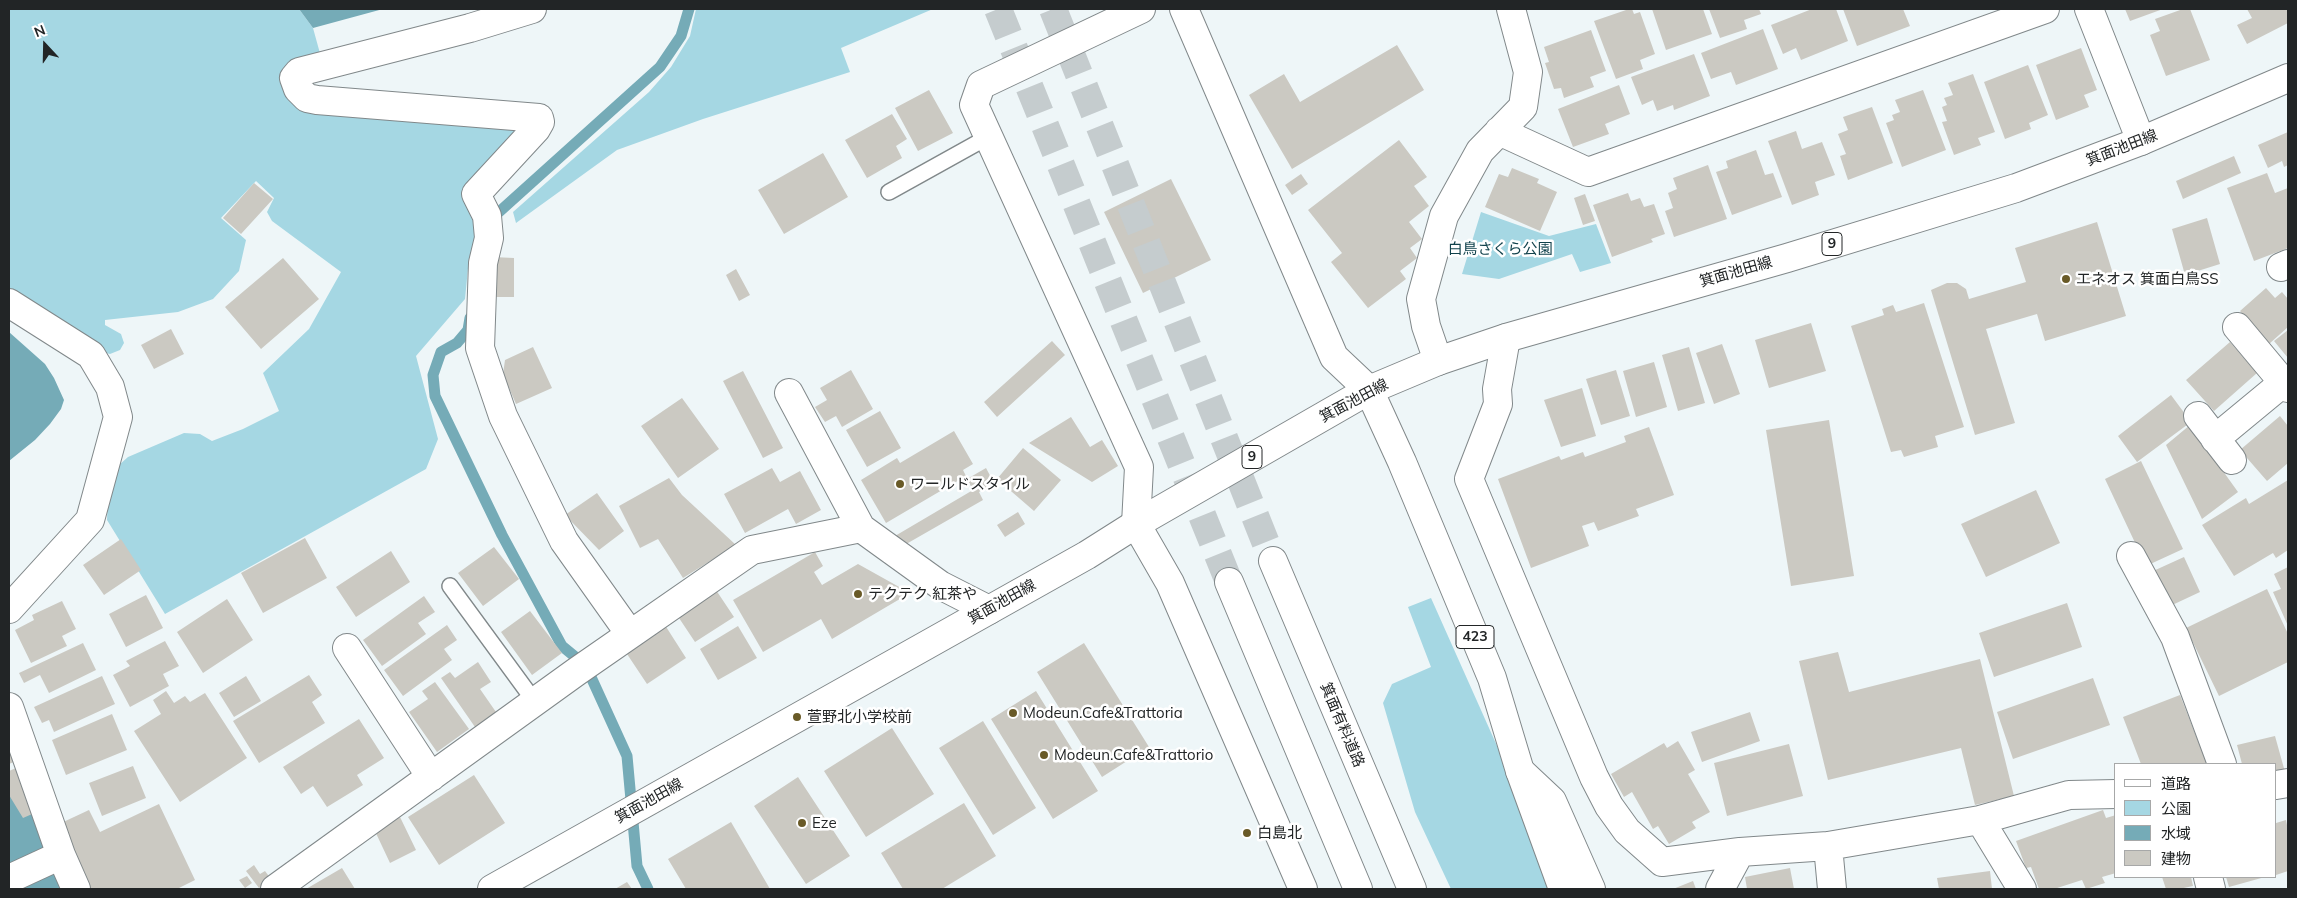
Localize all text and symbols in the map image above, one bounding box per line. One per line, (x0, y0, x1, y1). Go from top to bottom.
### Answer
north arrow (20, 20, 70, 70)
text: N (31, 21, 48, 41)
street label: 箕面池田線 (2084, 126, 2160, 170)
road number: 9 (1822, 232, 1842, 255)
park label: 白鳥さくら公園 (1448, 240, 1552, 258)
street label: 箕面池田線 (1697, 253, 1775, 291)
place label: エネオス 箕面白鳥SS (2076, 270, 2219, 288)
marker: エネオス 箕面白鳥SS (2060, 273, 2072, 285)
street label: 箕面池田線 (1317, 375, 1391, 427)
road number: 9 (1242, 446, 1262, 468)
place label: ワールドスタイル (910, 475, 1030, 493)
marker: ワールドスタイル (894, 478, 906, 490)
street label: 箕面池田線 (965, 576, 1039, 628)
place label: テクテク 紅茶や (868, 585, 977, 603)
marker: テクテク 紅茶や (852, 588, 864, 600)
road number: 423 (1456, 626, 1494, 649)
street label: 箕面有料道路 (1316, 680, 1368, 770)
place label: Modeun.Cafe&Trattoria (1023, 704, 1183, 722)
marker: Modeun.Cafe&Trattoria (1007, 707, 1019, 719)
place label: 萱野北小学校前 (807, 708, 912, 726)
marker: 萱野北小学校前 (791, 711, 803, 723)
place label: Modeun.Cafe&Trattorio (1054, 746, 1213, 764)
marker: Modeun.Cafe&Trattorio (1038, 749, 1050, 761)
legend (2114, 763, 2277, 878)
text: 道路 (2161, 774, 2191, 793)
street label: 箕面池田線 (612, 775, 686, 827)
text: 公園 (2161, 799, 2191, 818)
place label: Eze (812, 814, 837, 832)
marker: Eze (796, 817, 808, 829)
place label: 白島北 (1257, 824, 1302, 842)
text: 水域 (2161, 824, 2191, 843)
marker: 白島北 (1241, 827, 1253, 839)
text: 建物 (2161, 849, 2191, 868)

